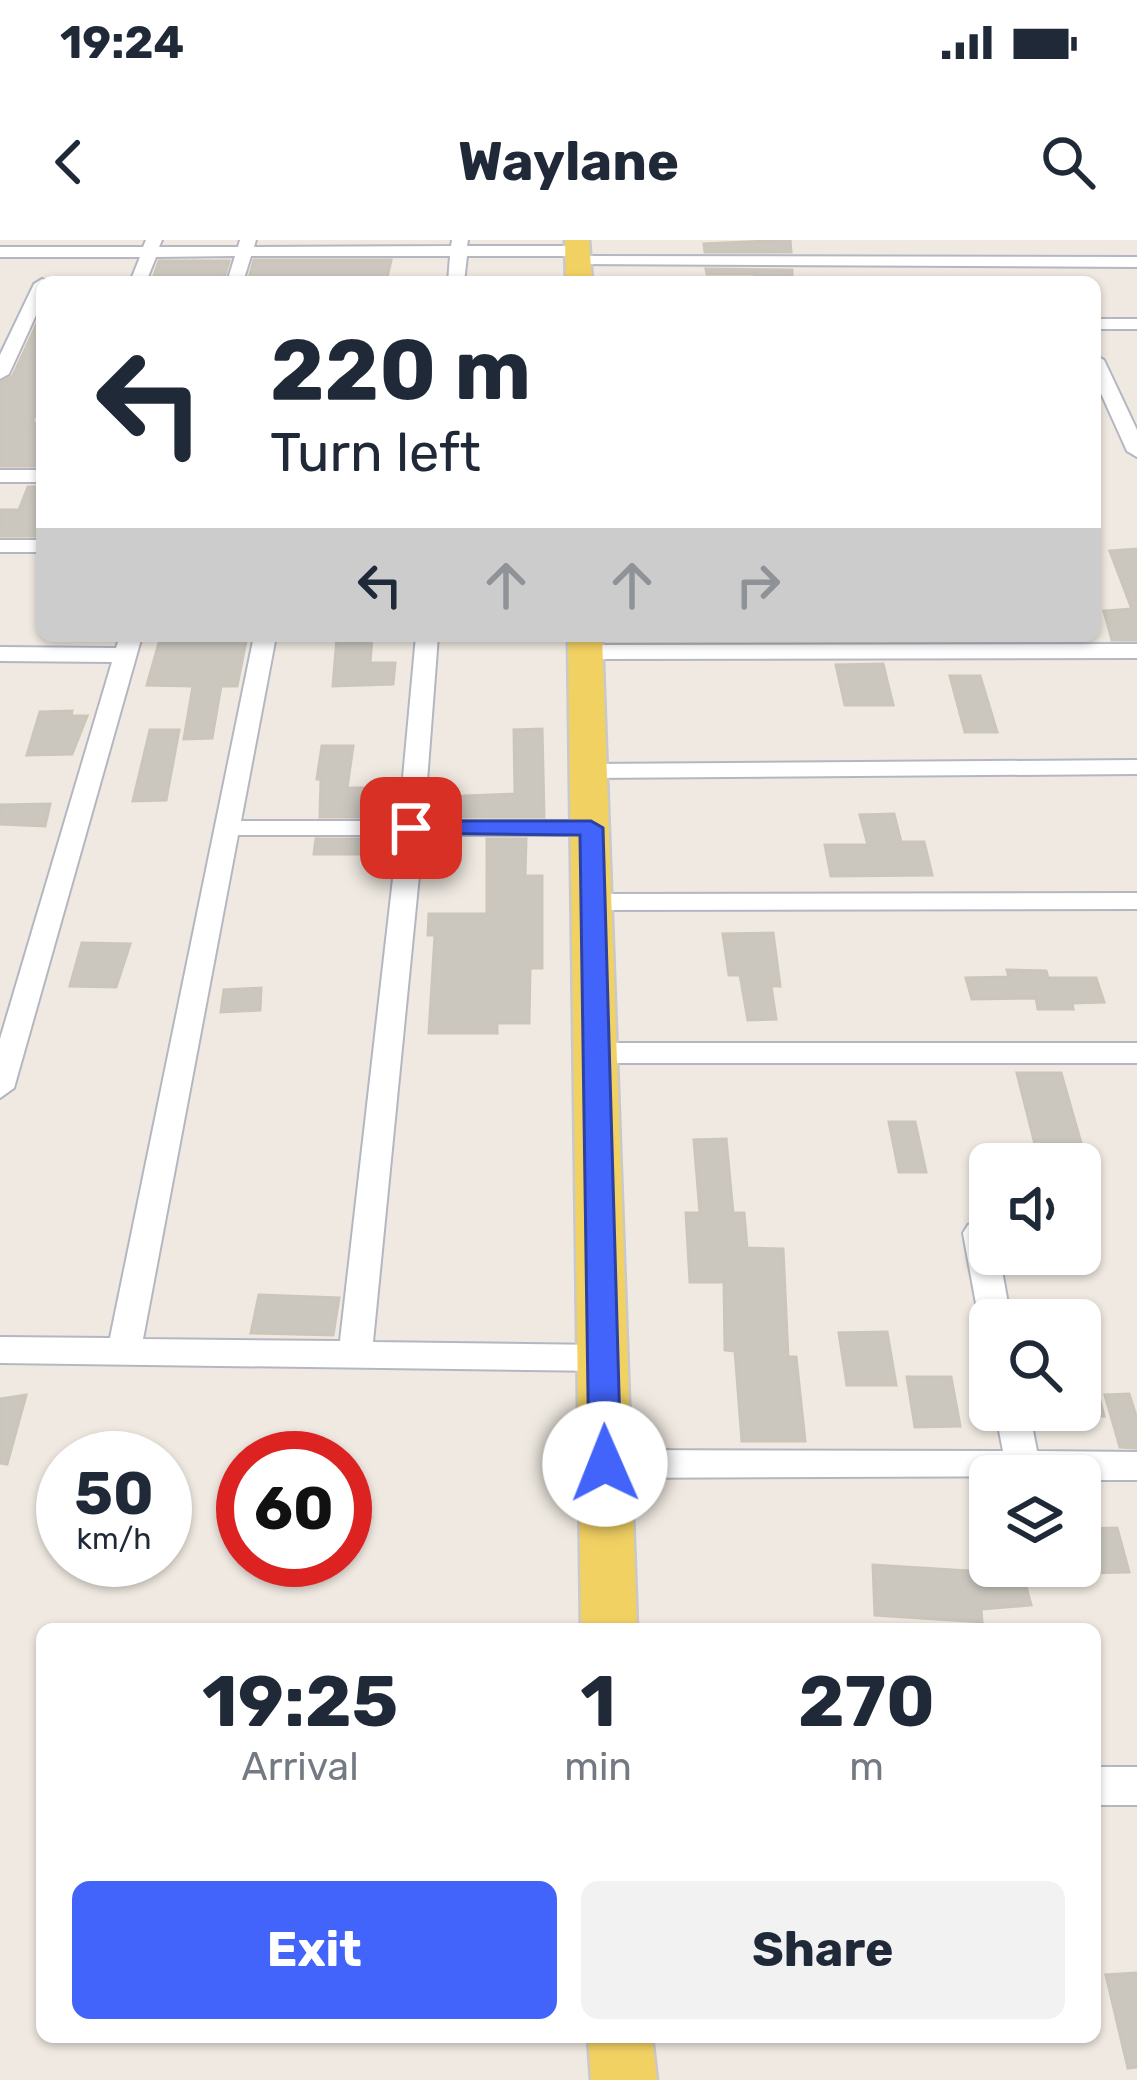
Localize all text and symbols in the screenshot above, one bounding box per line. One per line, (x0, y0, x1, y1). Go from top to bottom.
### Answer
text: 19:24 (60, 16, 184, 69)
icon: back (36, 129, 102, 195)
icon: search (1035, 129, 1101, 195)
text: Waylane (458, 130, 679, 194)
text: 220 m (270, 320, 531, 420)
icon: left (72, 324, 228, 480)
text: Turn left (270, 421, 481, 485)
icon: left (347, 552, 413, 618)
icon: ahead (473, 552, 539, 618)
icon: ahead (599, 552, 665, 618)
icon: right (725, 552, 791, 618)
pin (360, 777, 462, 879)
icon: arrive (378, 795, 444, 861)
map controls (969, 1143, 1101, 1587)
button: sound (969, 1143, 1101, 1275)
button: search (969, 1299, 1101, 1431)
position arrow (542, 1401, 668, 1527)
speed limit sign: 60 (216, 1431, 372, 1587)
button: layers (969, 1455, 1101, 1587)
text: 50 (74, 1458, 154, 1529)
text: km/h (77, 1521, 151, 1557)
text: 19:25 (202, 1659, 398, 1744)
text: 1 (580, 1659, 616, 1744)
text: 270 (798, 1659, 935, 1744)
text: Arrival (242, 1744, 359, 1790)
text: min (564, 1744, 632, 1790)
text: m (849, 1744, 884, 1790)
button: Exit (72, 1881, 557, 2019)
button: Share (581, 1881, 1065, 2019)

